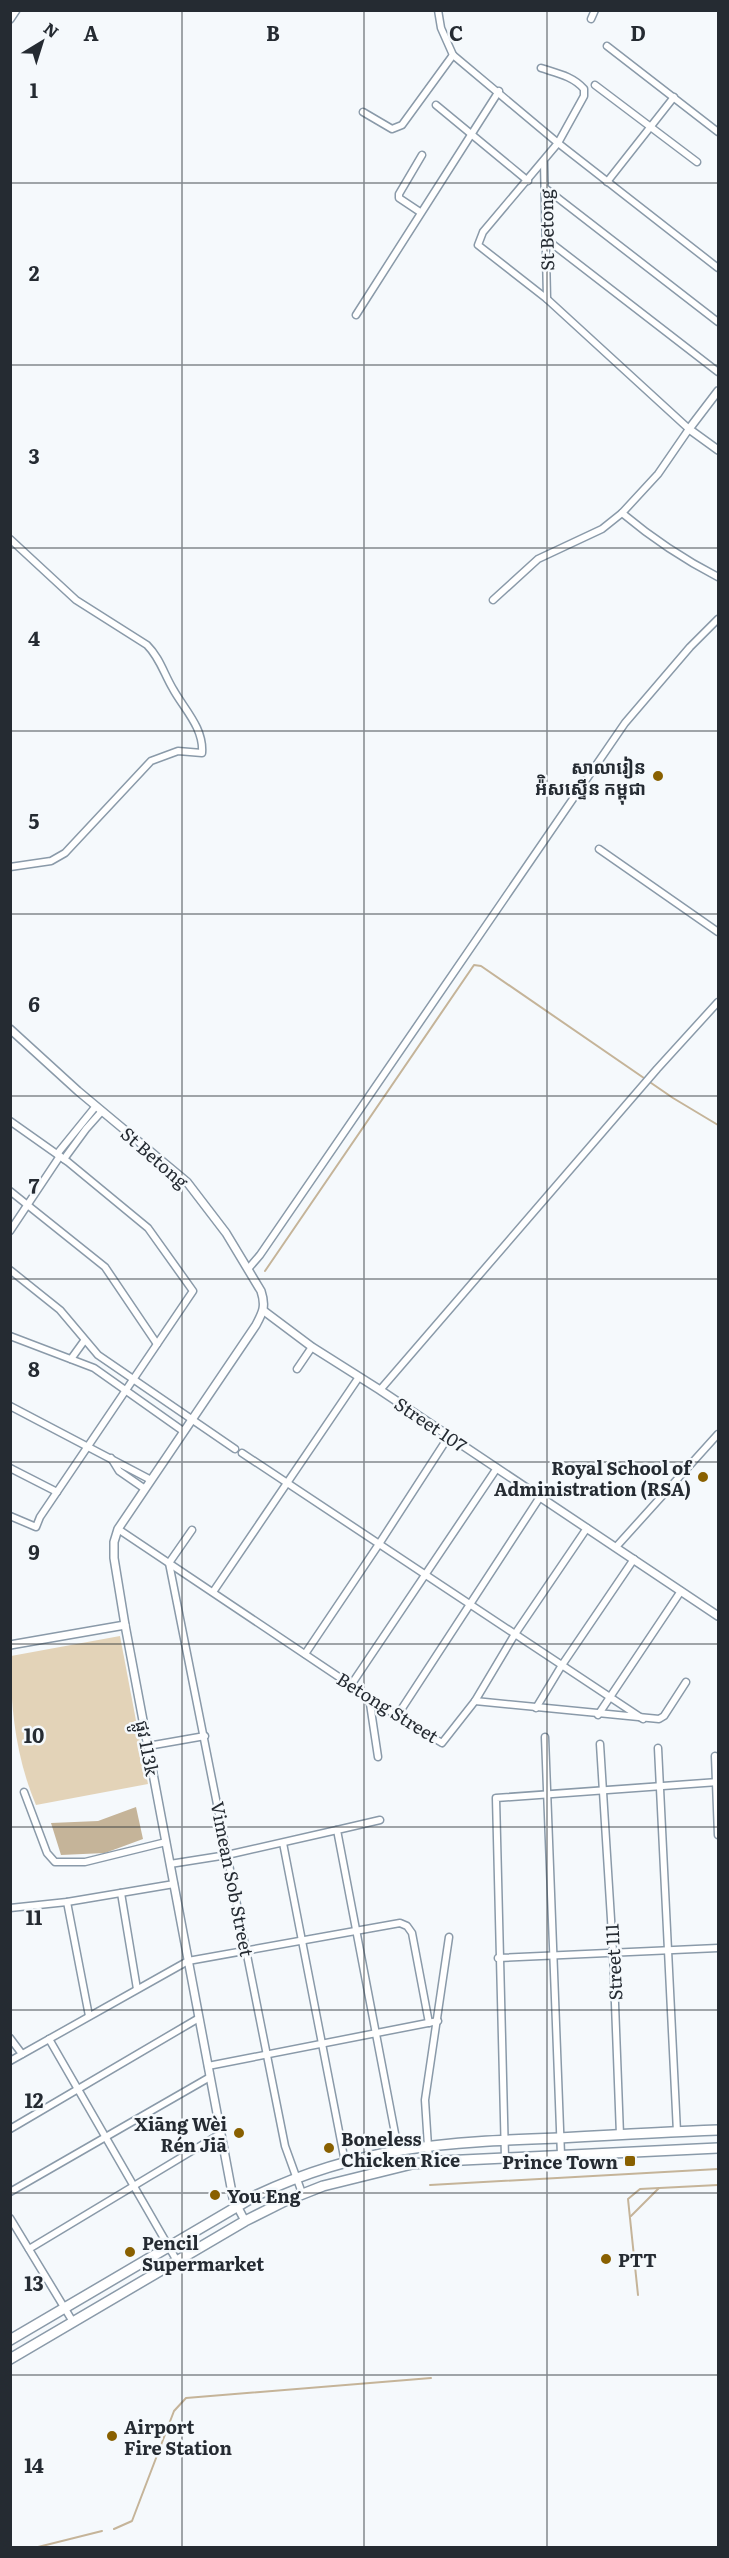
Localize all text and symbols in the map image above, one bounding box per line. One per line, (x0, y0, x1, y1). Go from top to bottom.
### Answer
north arrow (12, 12, 72, 72)
text: N (39, 16, 65, 43)
text: A (83, 17, 99, 47)
text: B (266, 17, 280, 47)
text: C (449, 17, 463, 47)
text: D (630, 17, 646, 47)
text: 1 (30, 74, 38, 104)
street label: St Betong (532, 188, 560, 271)
text: 2 (29, 257, 40, 287)
text: 3 (28, 440, 40, 470)
text: 4 (28, 622, 40, 652)
place label: សាលារៀន អ៉ិសស្ទើន កម្ពុជា (535, 753, 646, 805)
marker: សាលារៀន អ៉ិសស្ទើន កម្ពុជា (651, 769, 665, 783)
text: 5 (29, 805, 40, 835)
text: 6 (28, 988, 40, 1018)
street label: St Betong (115, 1120, 195, 1195)
text: 7 (29, 1170, 40, 1200)
text: 8 (28, 1353, 40, 1383)
street label: Street 107 (389, 1390, 473, 1458)
place label: Royal School of Administration (RSA) (494, 1454, 693, 1502)
marker: Royal School of Administration (RSA) (696, 1470, 710, 1484)
text: 9 (28, 1536, 40, 1566)
street label: Betong Street (332, 1665, 445, 1749)
street label: ផ្លូវ 113k (125, 1718, 167, 1780)
text: 10 (24, 1719, 44, 1749)
street label: Vimean Sob Street (205, 1799, 261, 1960)
text: 11 (26, 1901, 42, 1931)
street label: Street 111 (598, 1923, 628, 2001)
text: 12 (24, 2084, 44, 2114)
place label: Xiāng Wèi Rén Jiā (134, 2110, 228, 2158)
place label: Boneless Chicken Rice (341, 2125, 460, 2173)
marker: Xiāng Wèi Rén Jiā (232, 2126, 246, 2140)
marker: Boneless Chicken Rice (322, 2141, 336, 2155)
place label: Prince Town (502, 2148, 618, 2175)
marker: Prince Town (623, 2154, 637, 2168)
place label: You Eng (227, 2182, 302, 2209)
marker: You Eng (208, 2188, 222, 2202)
place label: Pencil Supermarket (142, 2229, 264, 2277)
marker: Pencil Supermarket (123, 2245, 137, 2259)
place label: PTT (618, 2246, 657, 2273)
marker: PTT (599, 2252, 613, 2266)
text: 13 (24, 2267, 44, 2297)
place label: Airport Fire Station (124, 2413, 232, 2461)
marker: Airport Fire Station (105, 2429, 119, 2443)
text: 14 (24, 2449, 44, 2479)

